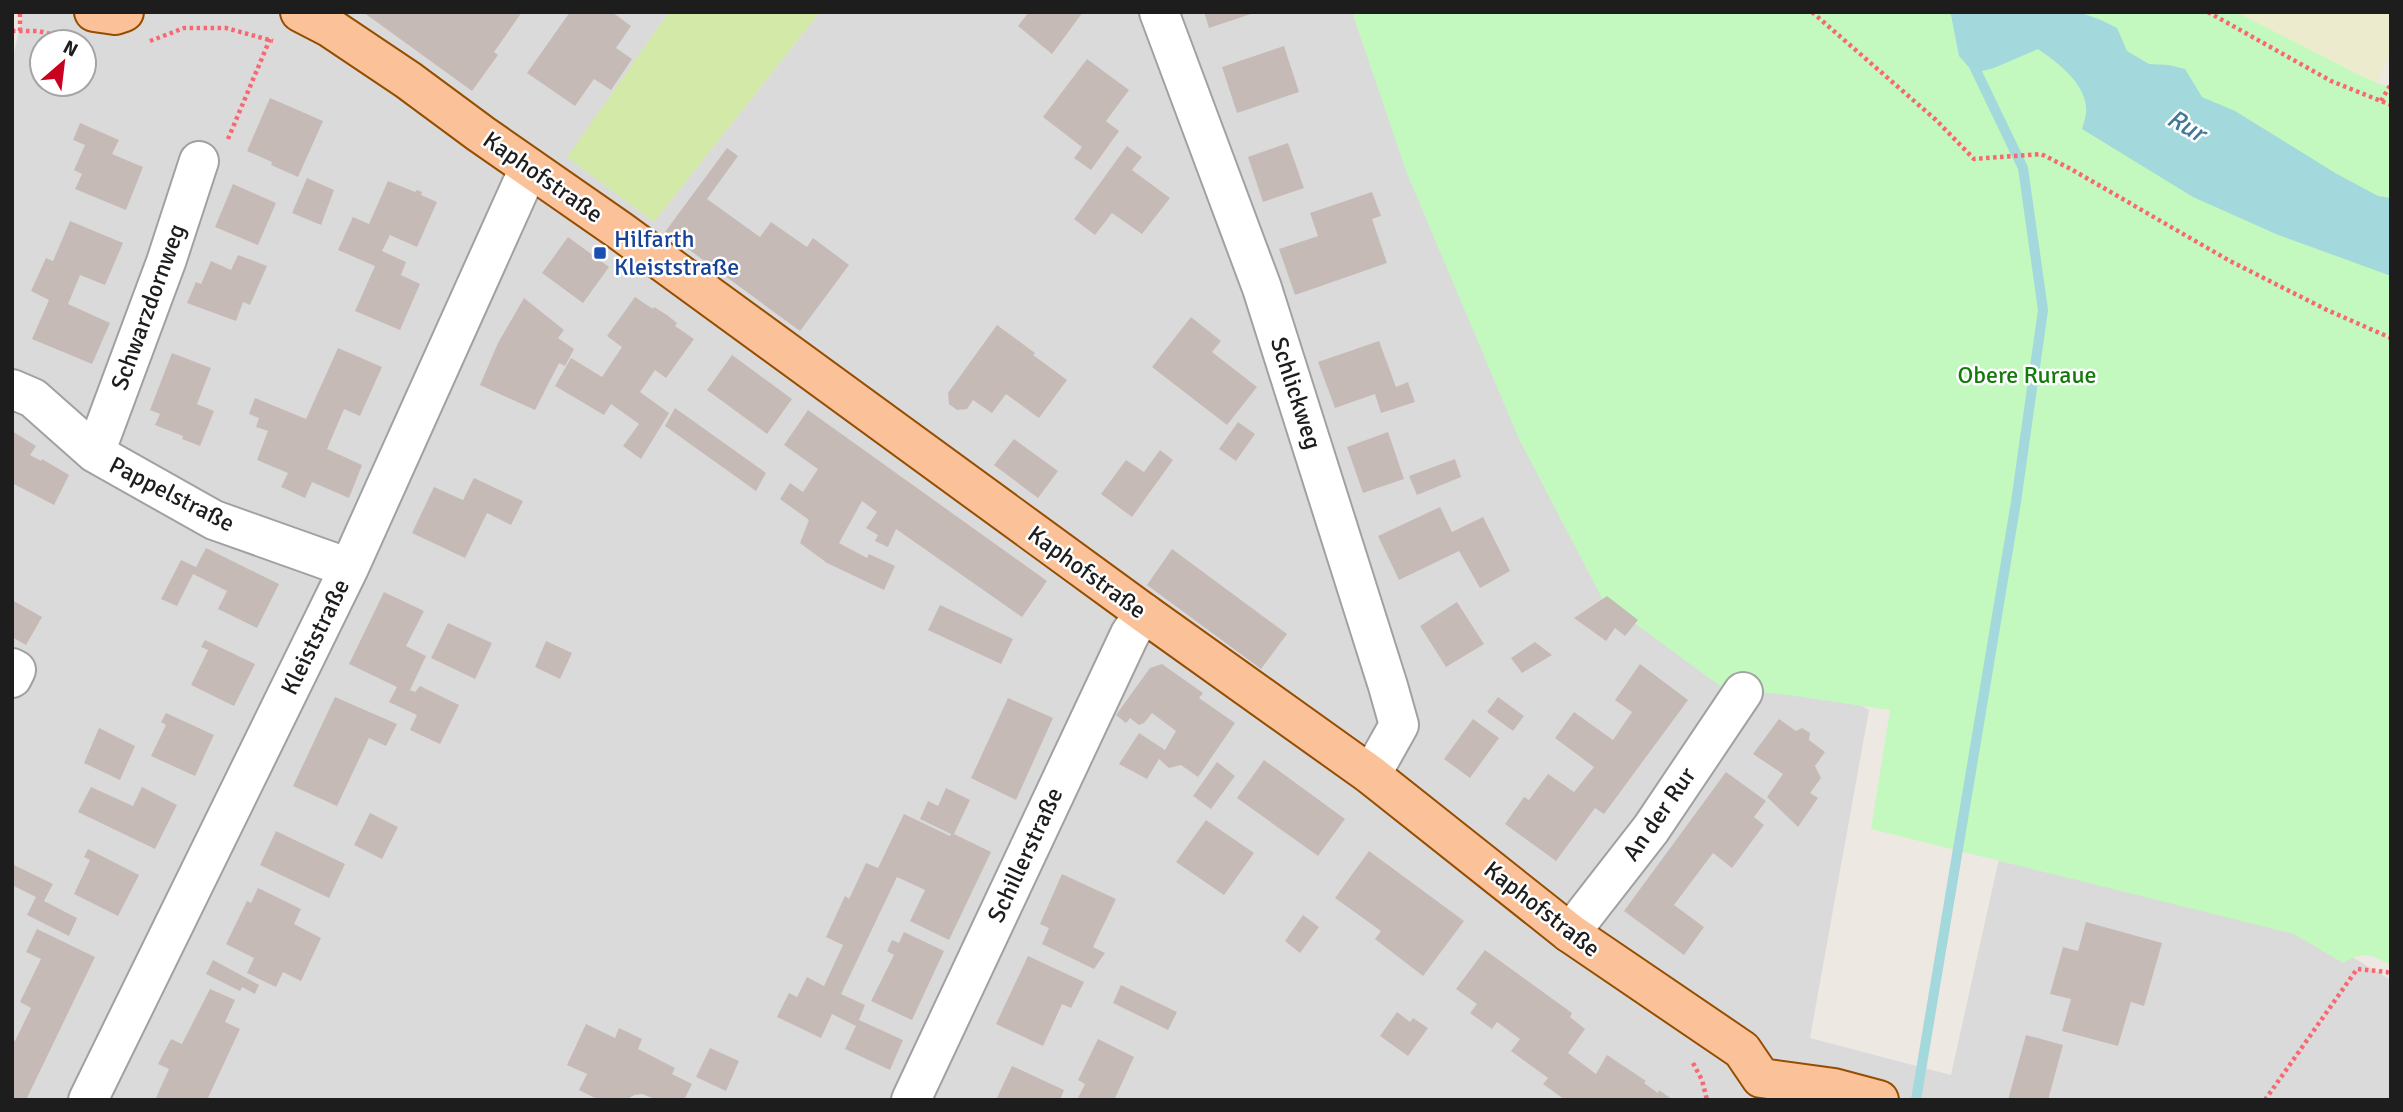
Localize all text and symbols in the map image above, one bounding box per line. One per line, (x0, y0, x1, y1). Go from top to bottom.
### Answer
north arrow (28, 28, 98, 98)
text: N (59, 35, 82, 63)
water label: Rur (2161, 102, 2214, 151)
street label: Kaphofstraße (477, 125, 609, 229)
street label: Schwarzdornweg (104, 220, 192, 394)
place label: Hilfarth Kleiststraße (614, 224, 739, 282)
marker: Hilfarth Kleiststraße (592, 245, 608, 261)
street label: Schlickweg (1264, 333, 1328, 453)
park label: Obere Ruraue (1957, 360, 2097, 390)
street label: Pappelstraße (104, 450, 240, 538)
street label: Kaphofstraße (1022, 519, 1152, 625)
street label: Kleiststraße (274, 574, 356, 700)
street label: An der Rur (1616, 761, 1702, 867)
street label: Schillerstraße (981, 783, 1069, 927)
street label: Kaphofstraße (1478, 854, 1606, 964)

